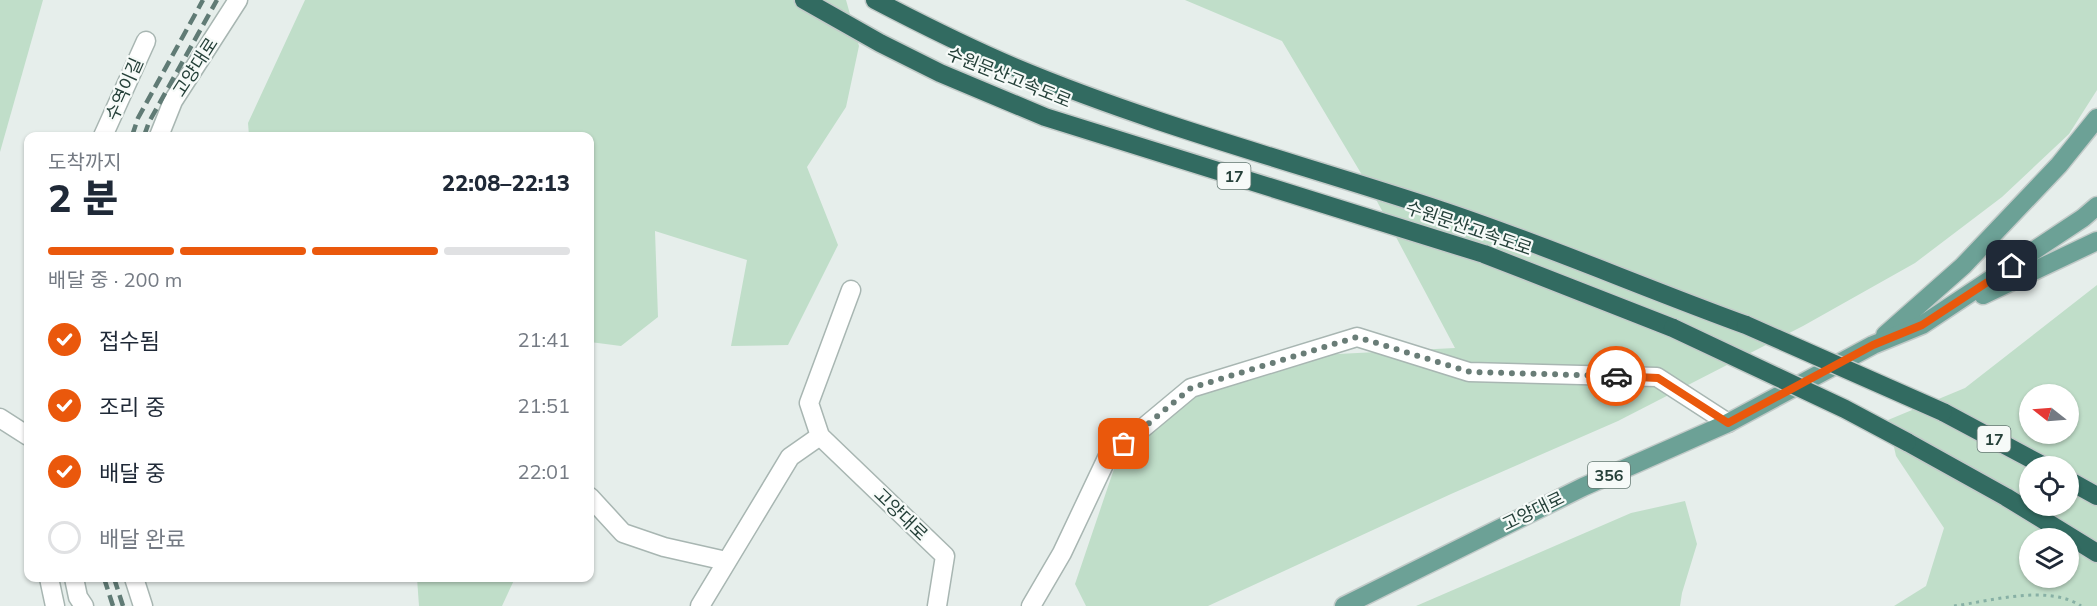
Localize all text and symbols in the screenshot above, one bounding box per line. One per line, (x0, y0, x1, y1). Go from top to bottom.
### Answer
street label: 고양대로 (167, 33, 223, 101)
street label: 수원문산고속도로 (943, 42, 1075, 112)
street label: 수역이길 (100, 54, 148, 124)
text: 도착까지 (48, 149, 122, 174)
road number: 17 (1218, 163, 1250, 189)
text: 22:08–22:13 (442, 169, 570, 197)
text: 2 분 (48, 173, 118, 222)
street label: 수원문산고속도로 (1403, 196, 1535, 260)
pin (1986, 240, 2037, 291)
icon: home (1995, 249, 2028, 282)
text: 배달 중 · 200 m (48, 267, 182, 292)
icon: check (48, 323, 81, 356)
text: 접수됨 (99, 327, 160, 355)
text: 21:41 (517, 327, 570, 352)
courier (1586, 346, 1646, 406)
icon: car (1600, 360, 1633, 393)
north arrow (2019, 384, 2079, 444)
map controls (2019, 384, 2079, 588)
icon: check (48, 389, 81, 422)
text: 조리 중 (99, 393, 165, 421)
text: 21:51 (517, 393, 570, 418)
pin (1098, 418, 1149, 469)
road number: 17 (1978, 426, 2010, 452)
icon: bag (1107, 427, 1140, 460)
icon: check (48, 455, 81, 488)
button: locate (2019, 456, 2079, 516)
text: 배달 중 (99, 459, 165, 487)
text: 22:01 (517, 459, 570, 484)
road number: 356 (1588, 462, 1630, 488)
street label: 고양대로 (869, 483, 933, 545)
street label: 고양대로 (1498, 486, 1568, 536)
text: 배달 완료 (99, 525, 186, 553)
button: layers (2019, 528, 2079, 588)

